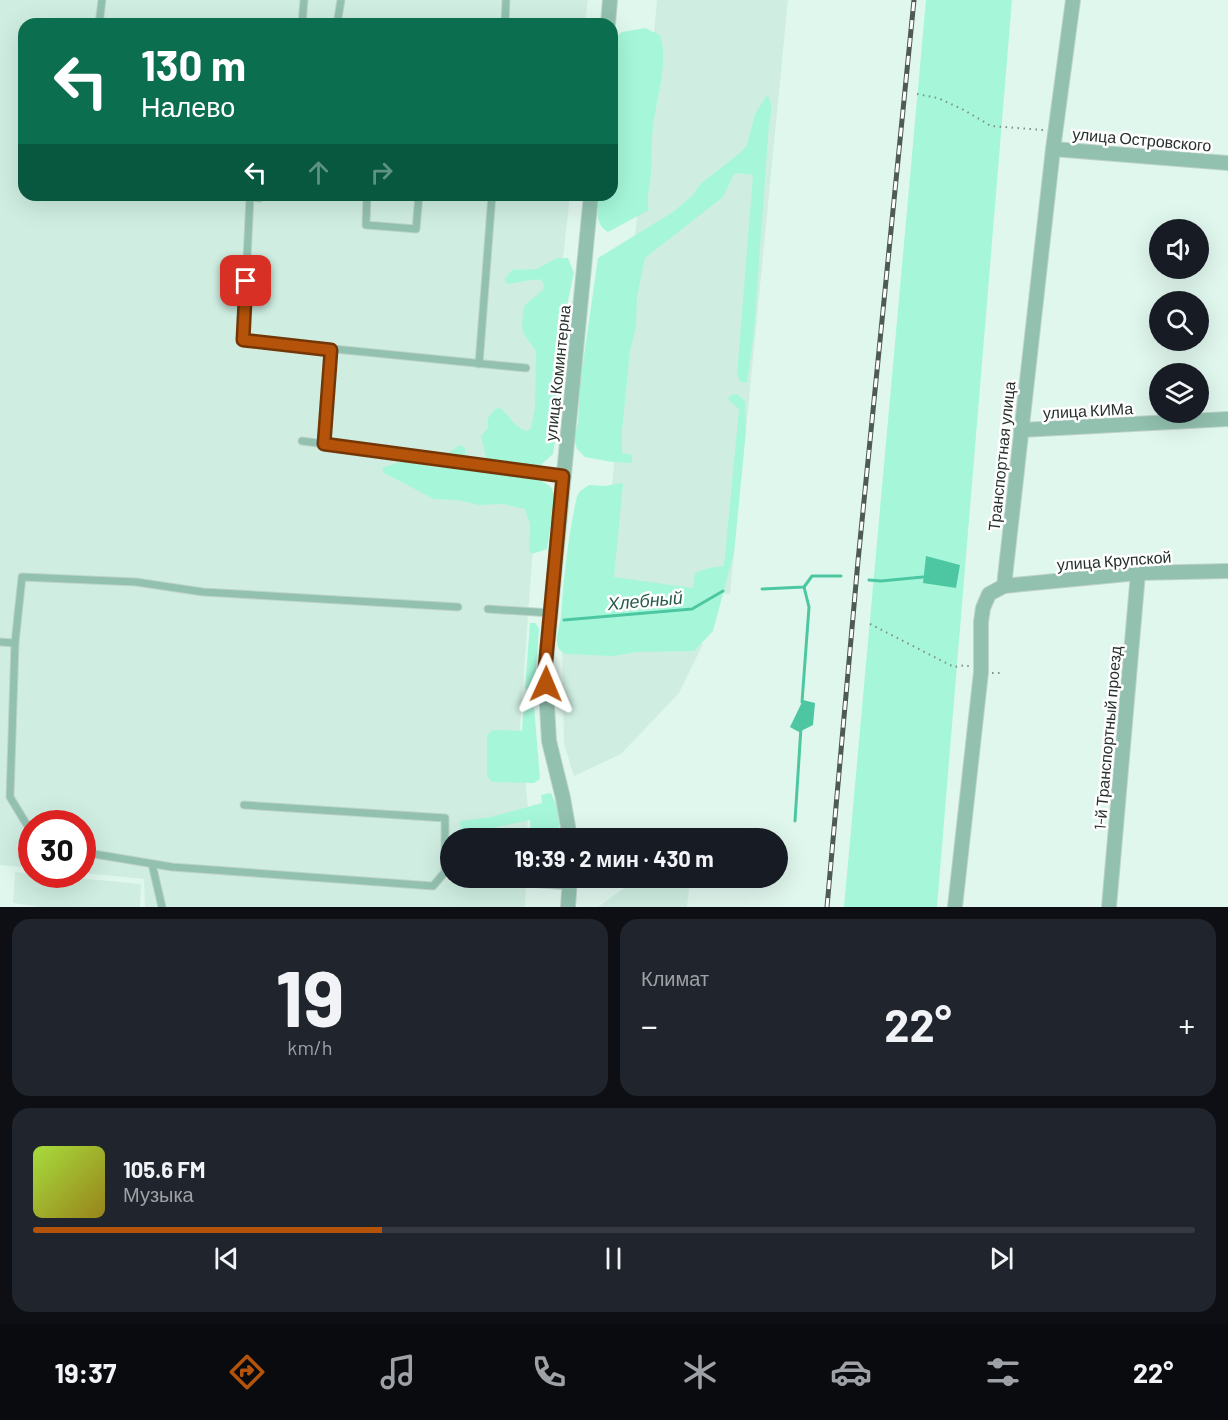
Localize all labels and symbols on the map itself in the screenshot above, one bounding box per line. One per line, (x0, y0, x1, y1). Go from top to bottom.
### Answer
street label: улица Островского (1072, 123, 1212, 155)
pin (220, 255, 271, 306)
street label: улица Коминтерна (540, 304, 574, 442)
street label: Транспортная улица (984, 380, 1018, 532)
street label: улица КИМа (1042, 398, 1134, 422)
street label: улица Крупской (1056, 547, 1172, 573)
water label: Хлебный (605, 586, 684, 614)
street label: 1-й Транспортный проезд (1089, 644, 1125, 831)
position arrow (514, 652, 578, 716)
speed limit sign: 30 (18, 810, 96, 888)

